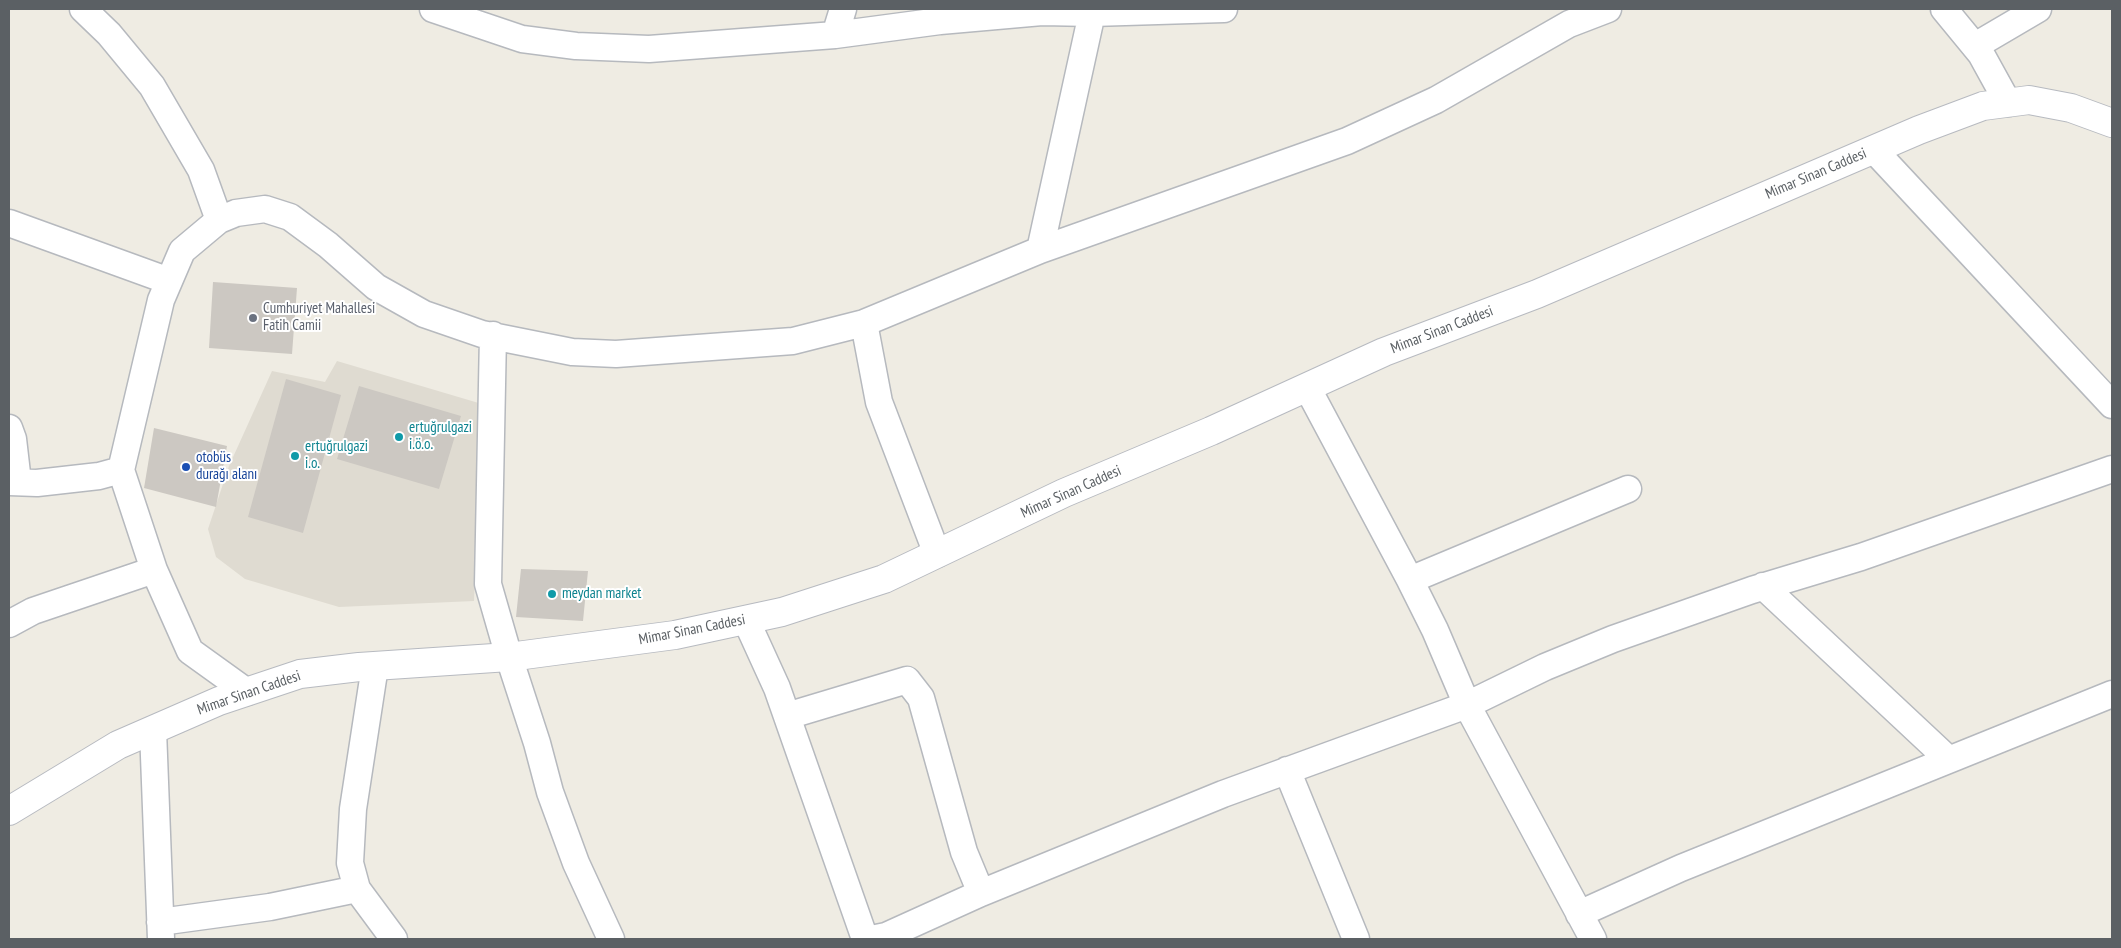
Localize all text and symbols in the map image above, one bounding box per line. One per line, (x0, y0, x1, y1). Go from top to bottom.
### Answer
street label: Mimar Sinan Caddesi (1763, 145, 1869, 203)
place label: Cumhuriyet Mahallesi Fatih Camii (263, 300, 375, 335)
street label: Mimar Sinan Caddesi (1388, 302, 1496, 358)
marker: Cumhuriyet Mahallesi Fatih Camii (247, 312, 259, 324)
place label: ertuğrulgazi i.ö.o. (409, 419, 472, 454)
marker: ertuğrulgazi i.ö.o. (393, 431, 405, 443)
place label: ertuğrulgazi i.o. (305, 438, 368, 473)
place label: otobüs durağı alanı (196, 449, 257, 484)
marker: ertuğrulgazi i.o. (289, 450, 301, 462)
marker: otobüs durağı alanı (180, 461, 192, 473)
street label: Mimar Sinan Caddesi (1018, 462, 1124, 522)
place label: meydan market (562, 585, 641, 603)
marker: meydan market (546, 588, 558, 600)
street label: Mimar Sinan Caddesi (637, 611, 747, 649)
street label: Mimar Sinan Caddesi (195, 667, 303, 719)

